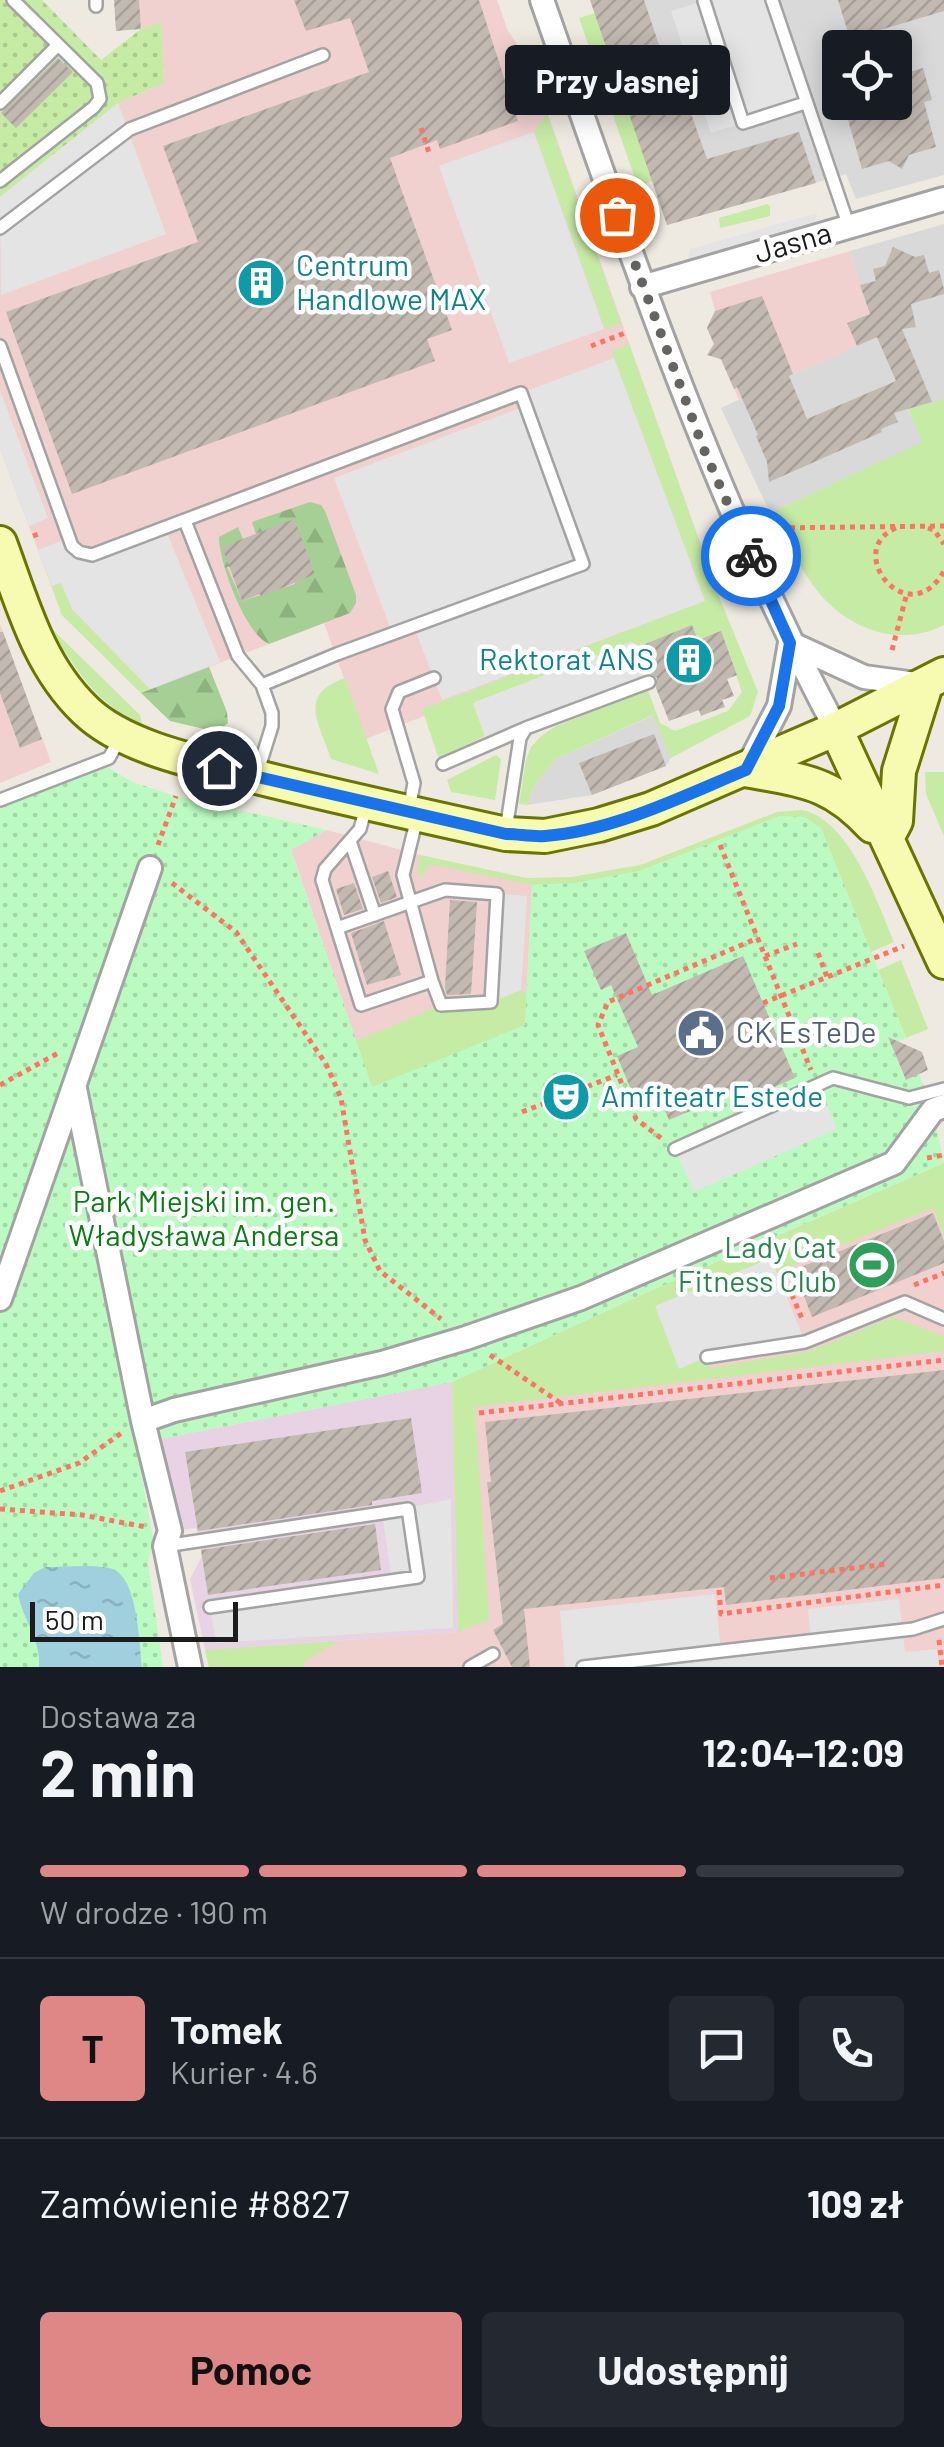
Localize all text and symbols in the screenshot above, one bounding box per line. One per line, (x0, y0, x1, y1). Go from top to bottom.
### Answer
map controls (822, 30, 912, 120)
button: locate (822, 30, 912, 120)
callout: Przy Jasnej (504, 45, 730, 115)
text: Przy Jasnej (536, 61, 699, 99)
pin (575, 173, 660, 258)
icon: bag (590, 188, 645, 243)
street label: Jasna (750, 213, 835, 269)
place label: Centrum Handlowe MAX (296, 246, 486, 316)
building icon: Centrum Handlowe MAX (235, 257, 287, 309)
courier (701, 506, 801, 606)
icon: bike (724, 529, 779, 584)
building icon: Rektorat ANS (663, 634, 715, 686)
place label: Rektorat ANS (479, 640, 654, 676)
pin (177, 726, 262, 811)
icon: home (192, 741, 247, 796)
public building icon: CK EsTeDe (675, 1007, 727, 1059)
place label: CK EsTeDe (736, 1013, 877, 1049)
theatre icon: Amfiteatr Estede (540, 1071, 592, 1123)
place label: Amfiteatr Estede (601, 1077, 823, 1113)
park label: Park Miejski im. gen. Władysława Andersa (69, 1182, 339, 1252)
place label: Lady Cat Fitness Club (678, 1228, 837, 1298)
sports icon: Lady Cat Fitness Club (846, 1239, 898, 1291)
scale bar (30, 1597, 238, 1642)
text: 50 m (45, 1602, 104, 1636)
text: Dostawa za (40, 1696, 196, 1734)
text: 12:04–12:09 (702, 1729, 904, 1775)
text: 2 min (40, 1732, 196, 1810)
text: W drodze · 190 m (40, 1892, 268, 1930)
button: chat (669, 1996, 774, 2101)
button: phone (799, 1996, 904, 2101)
text: Tomek (170, 2006, 283, 2052)
text: T (81, 2025, 104, 2071)
text: Kurier · 4.6 (170, 2052, 318, 2090)
text: Zamówienie #8827 (40, 2180, 349, 2226)
text: 109 zł (807, 2180, 904, 2226)
button: Pomoc (40, 2312, 462, 2427)
button: Udostępnij (482, 2312, 904, 2427)

